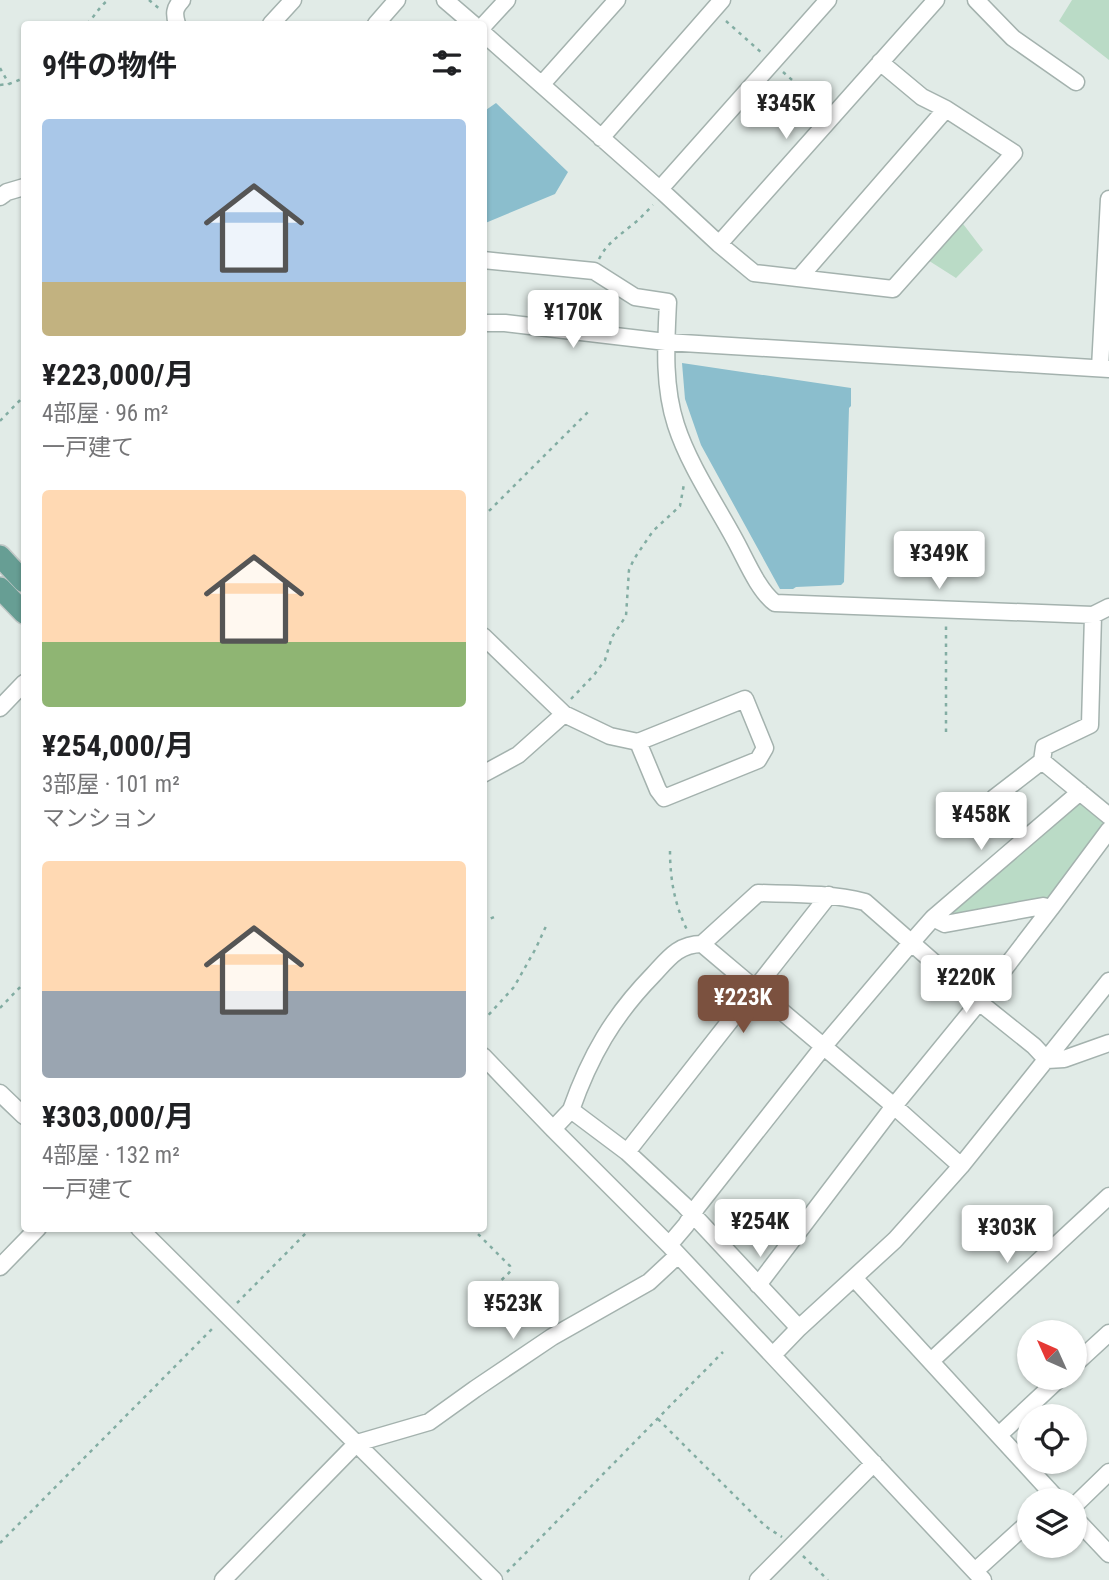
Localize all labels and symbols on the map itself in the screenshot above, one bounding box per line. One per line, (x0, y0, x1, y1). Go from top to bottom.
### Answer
pin: ¥345K (737, 82, 835, 141)
pin: ¥170K (524, 290, 622, 350)
pin: ¥349K (890, 532, 988, 591)
pin: ¥458K (932, 792, 1030, 852)
pin: ¥220K (917, 956, 1015, 1015)
pin: ¥223K (694, 976, 792, 1035)
pin: ¥254K (711, 1200, 809, 1259)
pin: ¥303K (958, 1206, 1056, 1265)
pin: ¥523K (464, 1282, 562, 1341)
north arrow (1017, 1320, 1087, 1390)

